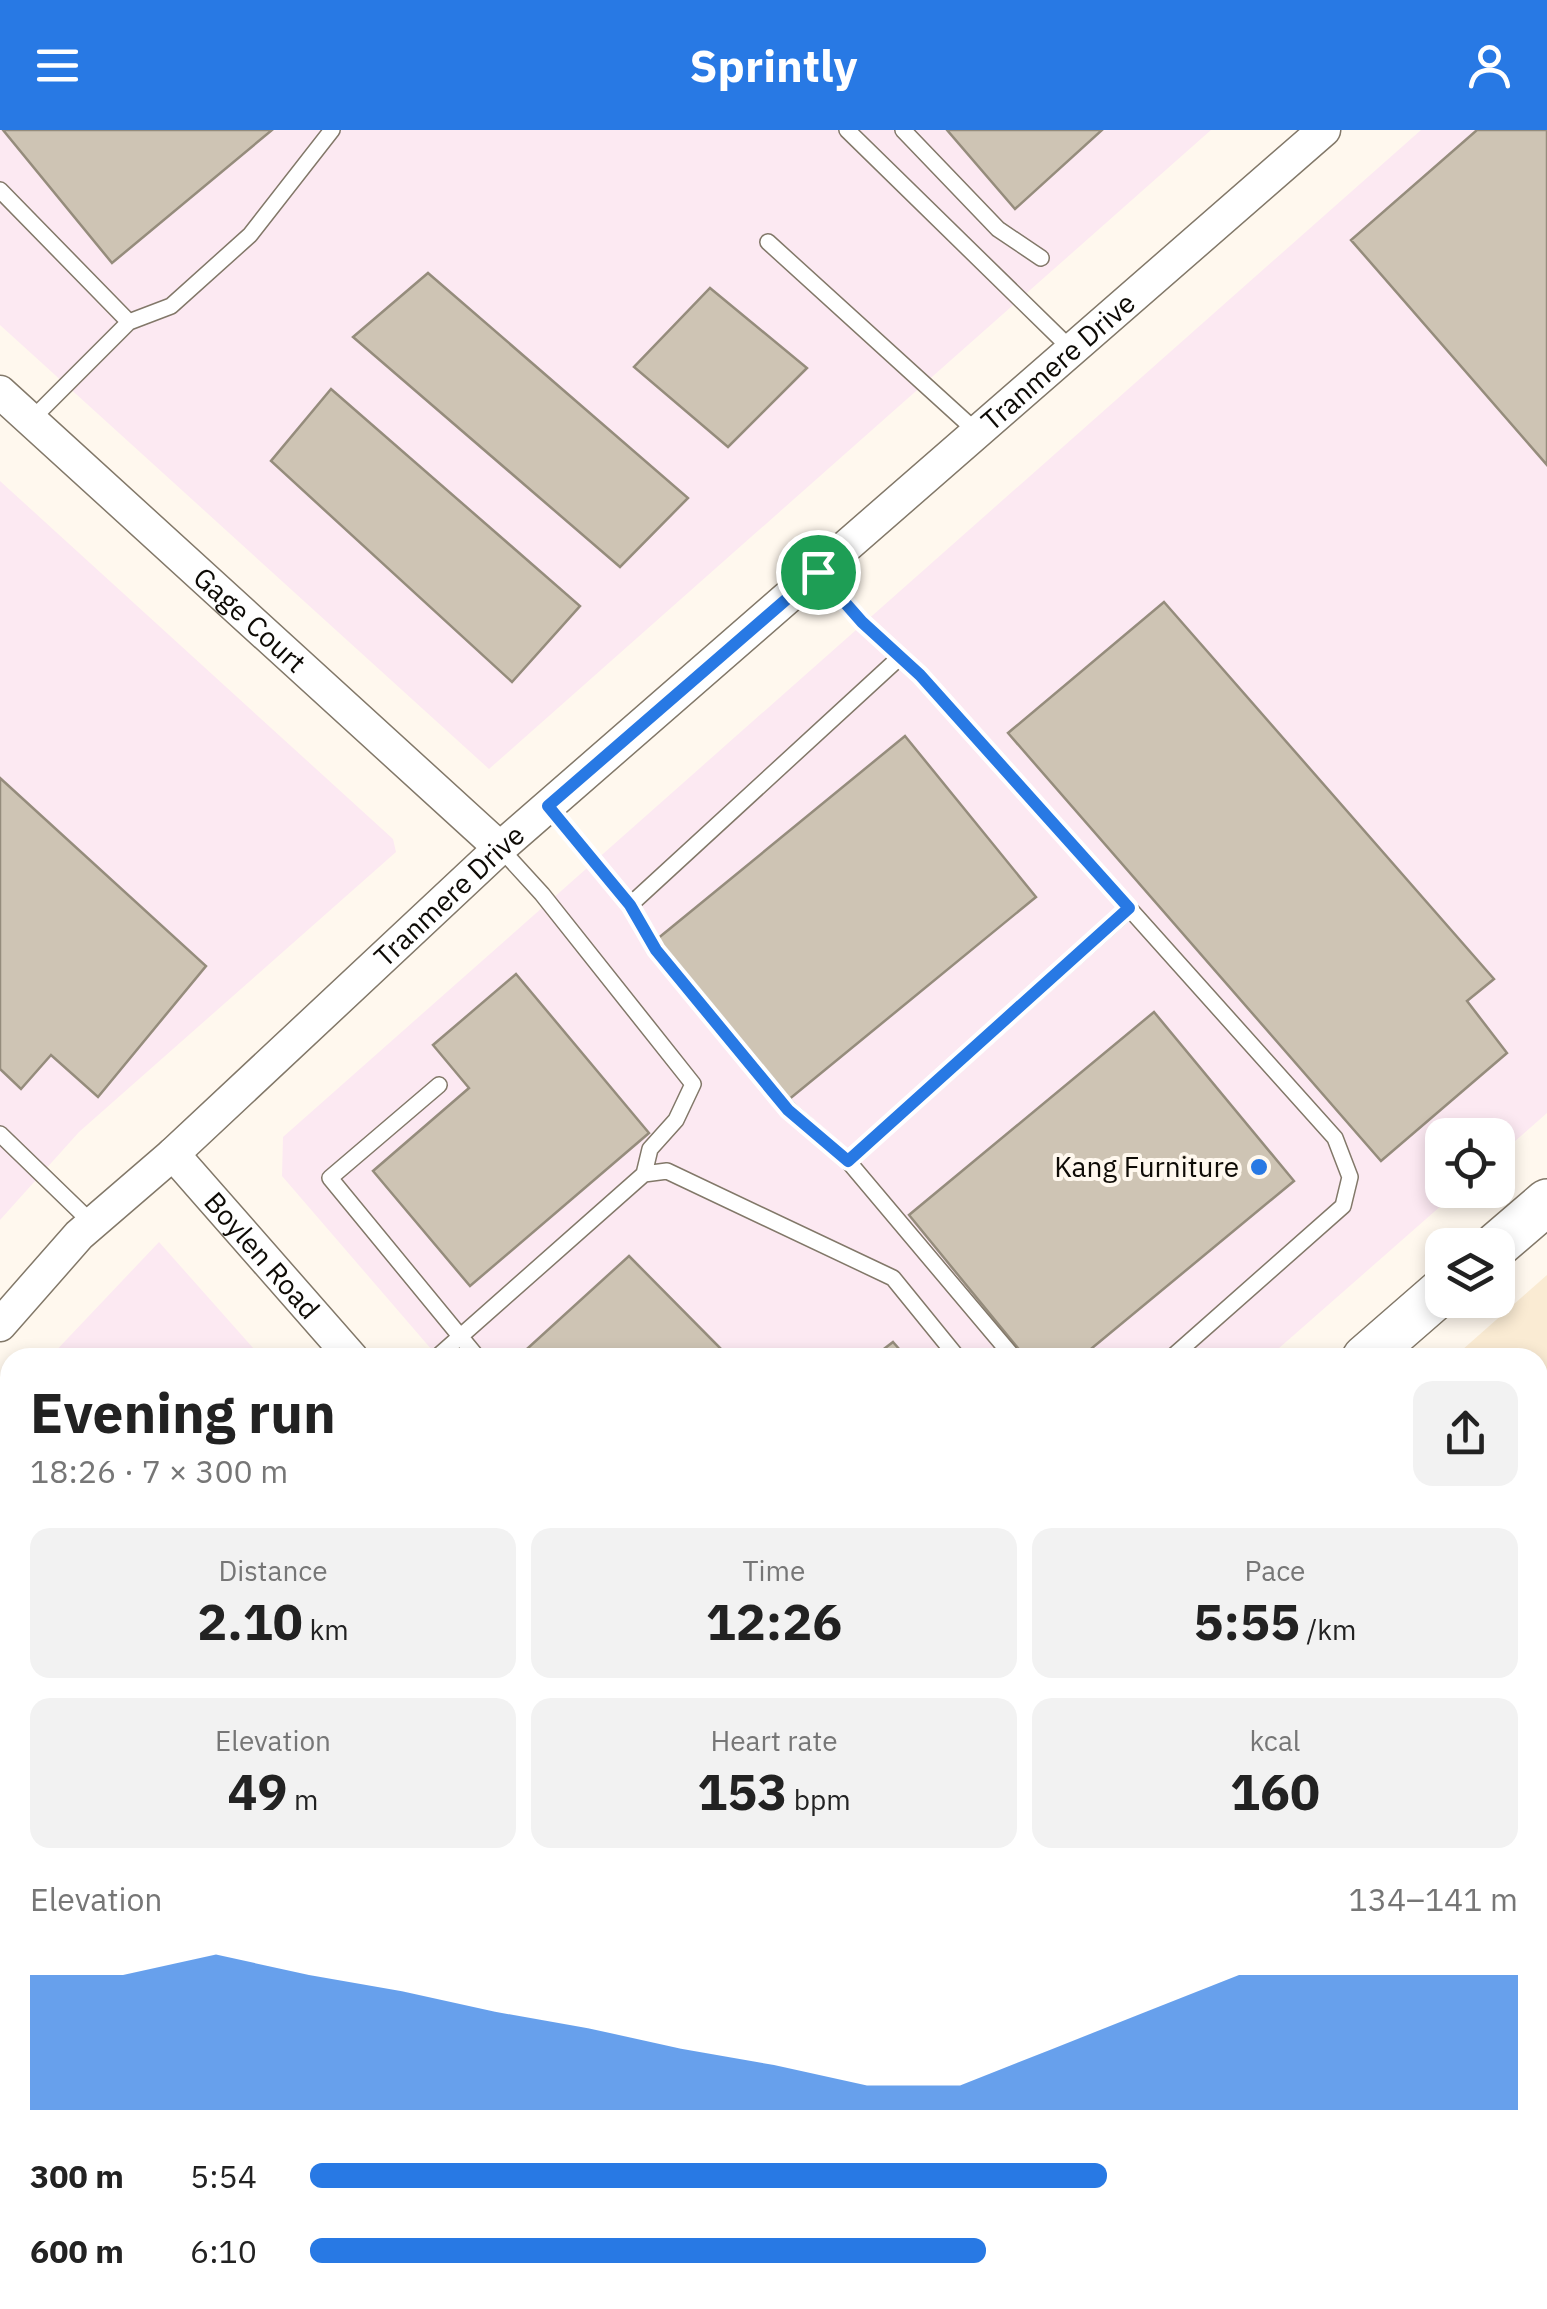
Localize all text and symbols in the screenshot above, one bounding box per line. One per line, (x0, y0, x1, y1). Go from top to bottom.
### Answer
text: Sprintly (690, 36, 857, 94)
icon: menu (30, 38, 85, 93)
icon: person (1462, 38, 1517, 93)
street label: Tranmere Drive (973, 284, 1143, 439)
pin (776, 530, 861, 615)
icon: arrive (791, 545, 846, 600)
street label: Gage Court (186, 558, 314, 680)
street label: Tranmere Drive (366, 816, 532, 975)
map controls (1425, 1118, 1515, 1318)
button: locate (1425, 1118, 1515, 1208)
place label: Kang Furniture (1054, 1148, 1239, 1185)
marker: Kang Furniture (1248, 1156, 1270, 1178)
street label: Boylen Road (196, 1184, 328, 1327)
button: layers (1425, 1228, 1515, 1318)
text: Evening run (30, 1377, 336, 1448)
button: share (1413, 1381, 1518, 1486)
text: 18:26 · 7 × 300 m (30, 1450, 288, 1492)
text: Distance (218, 1552, 328, 1589)
text: Time (743, 1552, 805, 1589)
text: Pace (1245, 1552, 1305, 1589)
text: 2.10 (197, 1589, 303, 1654)
text: 12:26 (706, 1589, 842, 1654)
text: 5:55 (1193, 1589, 1300, 1654)
text: km (303, 1611, 349, 1648)
text: /km (1300, 1611, 1357, 1648)
text: Elevation (215, 1722, 331, 1759)
text: Heart rate (710, 1722, 838, 1759)
text: kcal (1250, 1722, 1300, 1759)
text: 49 (227, 1759, 287, 1824)
text: 153 (697, 1759, 787, 1824)
text: 160 (1230, 1759, 1320, 1824)
text: m (287, 1781, 319, 1818)
text: bpm (787, 1781, 851, 1818)
text: Elevation (30, 1878, 163, 1920)
text: 134–141 m (1348, 1878, 1518, 1920)
text: 300 m (30, 2155, 124, 2197)
text: 5:54 (190, 2155, 257, 2197)
text: 600 m (30, 2230, 124, 2272)
text: 6:10 (190, 2230, 257, 2272)

